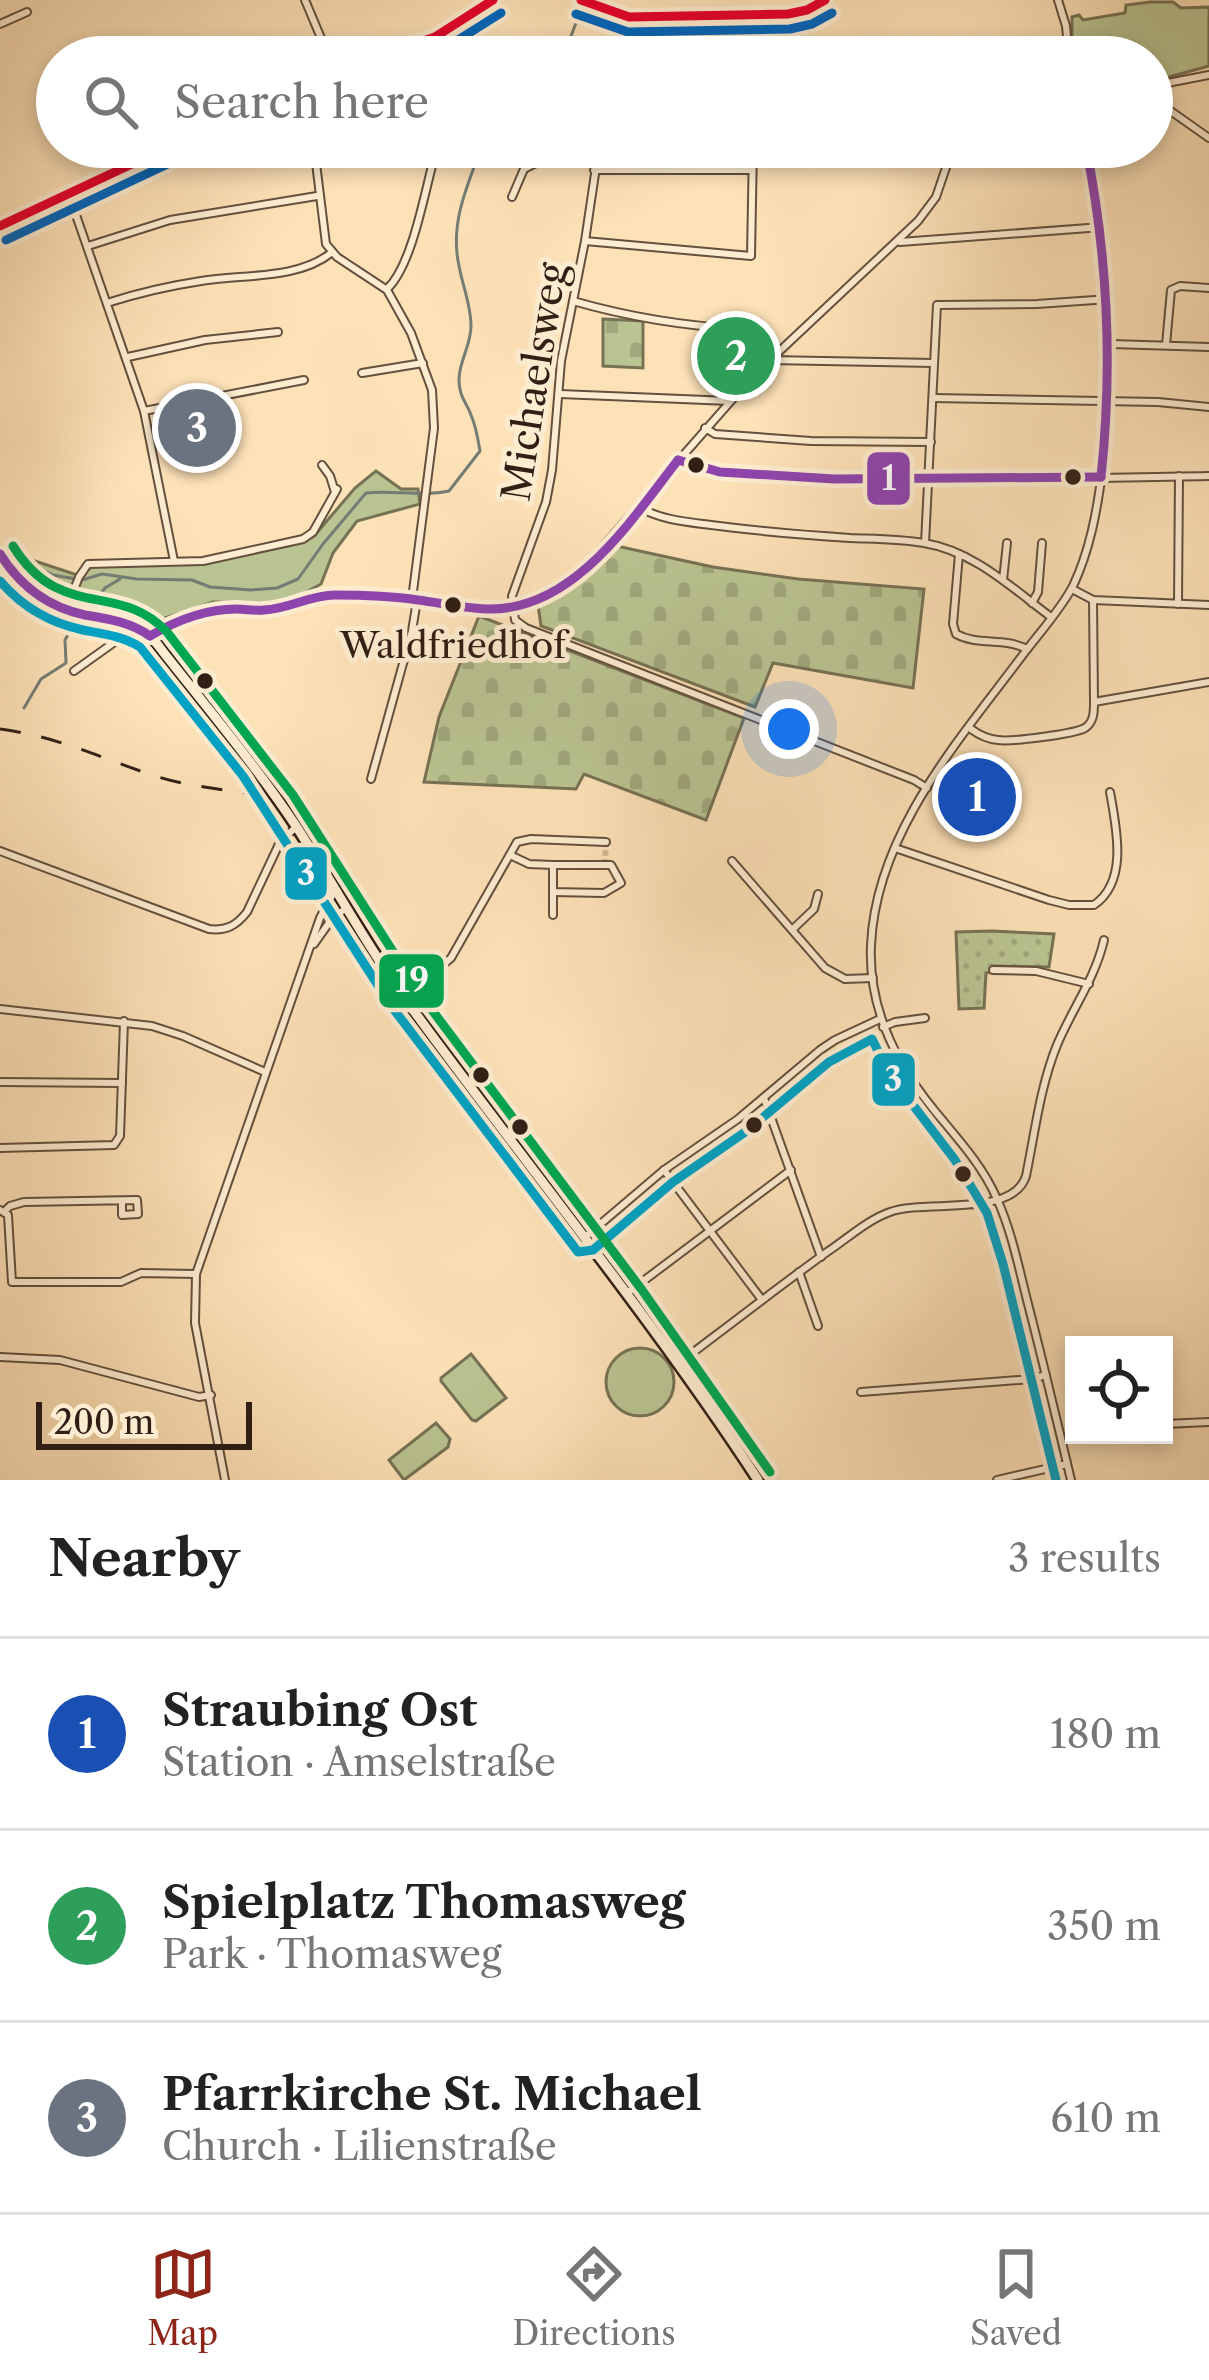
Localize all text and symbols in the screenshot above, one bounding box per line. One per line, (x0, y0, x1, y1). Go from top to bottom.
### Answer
search box (36, 36, 1173, 168)
icon: search (78, 69, 144, 135)
text: Search here (174, 74, 429, 130)
street label: Michaelsweg (491, 259, 577, 505)
pin: 2 (697, 311, 775, 401)
pin: 3 (158, 383, 236, 473)
line badge: 1 (865, 450, 912, 507)
unlabelled marker (685, 454, 707, 476)
text: 1 (882, 458, 897, 499)
unlabelled marker (1062, 466, 1084, 488)
marker: Waldfriedhof (442, 594, 464, 616)
place label: Waldfriedhof (339, 623, 570, 667)
unlabelled marker (194, 670, 216, 692)
your location (759, 699, 819, 759)
pin: 1 (938, 752, 1016, 842)
line badge: 3 (283, 845, 329, 902)
text: 3 (297, 853, 315, 894)
line badge: 19 (377, 952, 446, 1010)
text: 19 (395, 960, 429, 1001)
line badge: 3 (870, 1051, 917, 1108)
text: 3 (884, 1059, 902, 1100)
unlabelled marker (470, 1064, 492, 1086)
unlabelled marker (743, 1114, 765, 1136)
unlabelled marker (509, 1116, 531, 1138)
unlabelled marker (952, 1163, 974, 1185)
map controls (1065, 1336, 1173, 1444)
button: locate (1065, 1336, 1173, 1444)
scale bar (36, 1396, 252, 1449)
text: 200 m (54, 1402, 154, 1443)
text: Nearby (48, 1527, 240, 1589)
text: 3 results (1008, 1534, 1161, 1582)
text: Straubing Ost (162, 1682, 477, 1738)
text: 1 (78, 1710, 96, 1758)
text: 180 m (1050, 1710, 1161, 1758)
text: Station · Amselstraße (162, 1738, 556, 1786)
text: Spielplatz Thomasweg (162, 1874, 686, 1930)
text: 2 (75, 1902, 99, 1950)
text: 350 m (1047, 1902, 1161, 1950)
text: Park · Thomasweg (162, 1930, 501, 1978)
text: Pfarrkirche St. Michael (162, 2066, 702, 2122)
text: 3 (76, 2094, 98, 2142)
text: 610 m (1050, 2094, 1161, 2142)
text: Church · Lilienstraße (162, 2122, 557, 2170)
tab: Map (147, 2241, 218, 2354)
tab: Directions (513, 2241, 676, 2354)
tab: Saved (970, 2241, 1062, 2354)

